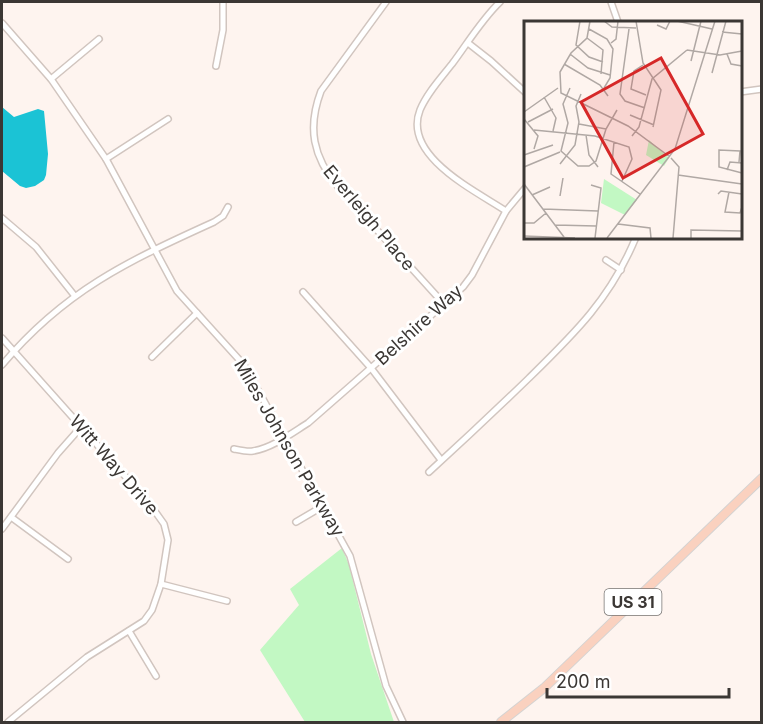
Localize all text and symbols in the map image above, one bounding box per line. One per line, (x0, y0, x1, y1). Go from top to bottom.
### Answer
inset map (524, 21, 742, 238)
street label: Everleigh Place (319, 161, 419, 275)
street label: Belshire Way (371, 280, 467, 369)
street label: Miles Johnson Parkway (230, 355, 349, 540)
street label: Witt Way Drive (65, 411, 163, 519)
road number: US 31 (604, 589, 662, 615)
scale bar (547, 661, 728, 699)
text: 200 m (556, 671, 611, 692)

